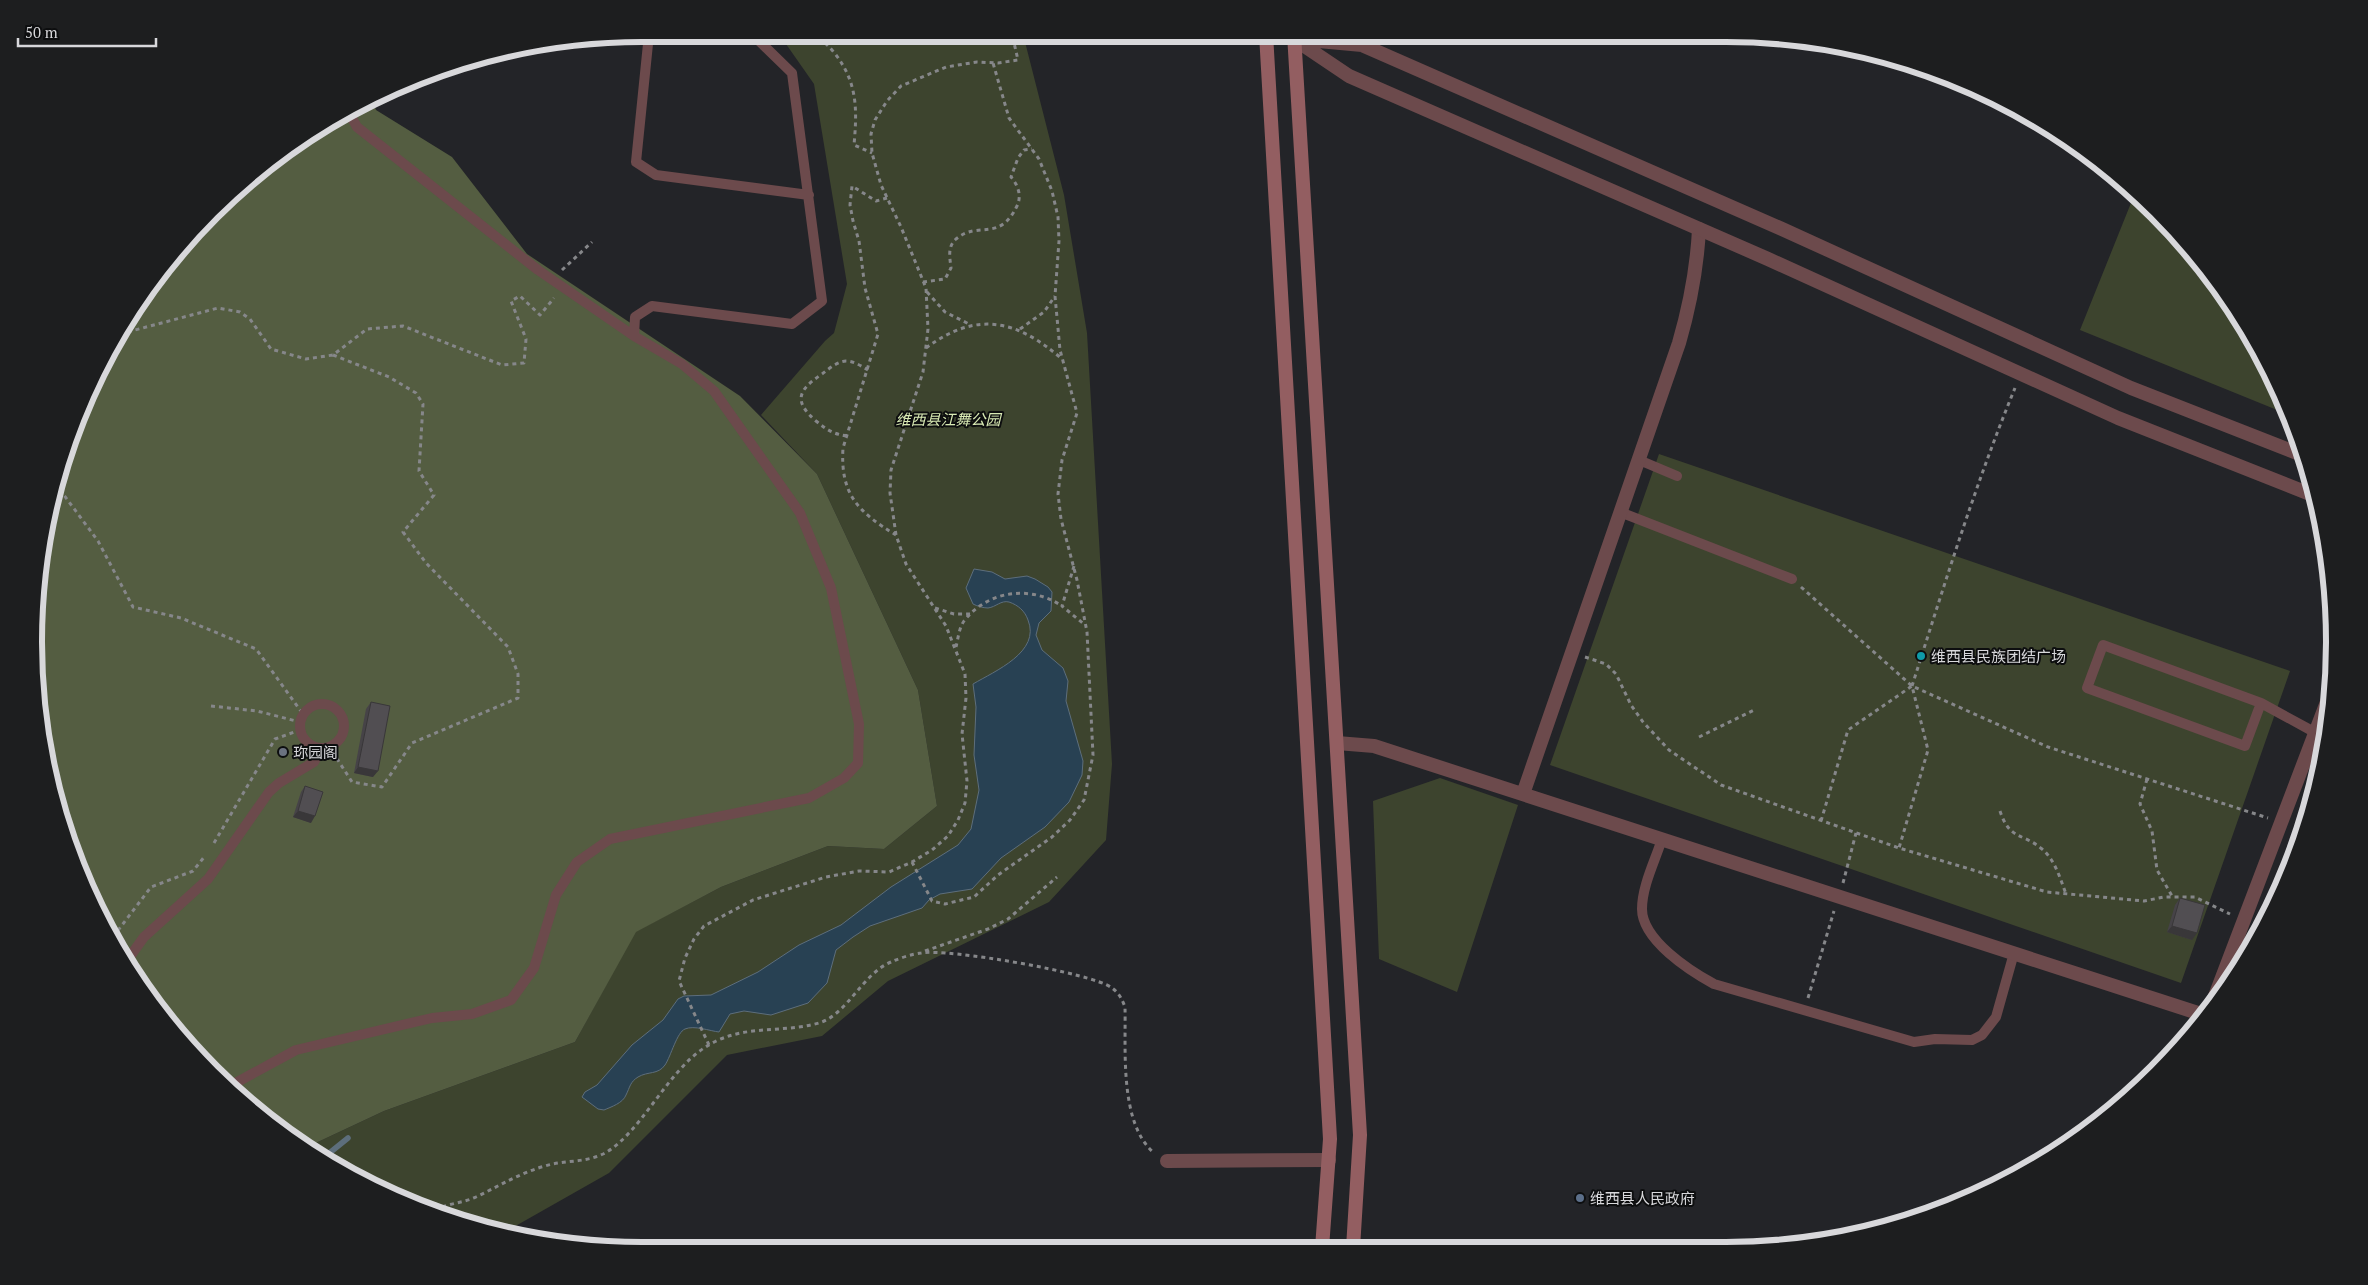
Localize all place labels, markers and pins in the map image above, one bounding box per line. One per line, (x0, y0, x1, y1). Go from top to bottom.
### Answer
place label: 维西县民族团结广场 (1931, 646, 2066, 666)
marker: 维西县民族团结广场 (1915, 650, 1927, 662)
place label: 珎园阁 (293, 742, 338, 762)
marker: 珎园阁 (277, 746, 289, 758)
place label: 维西县人民政府 (1590, 1188, 1695, 1208)
marker: 维西县人民政府 (1574, 1192, 1586, 1204)

